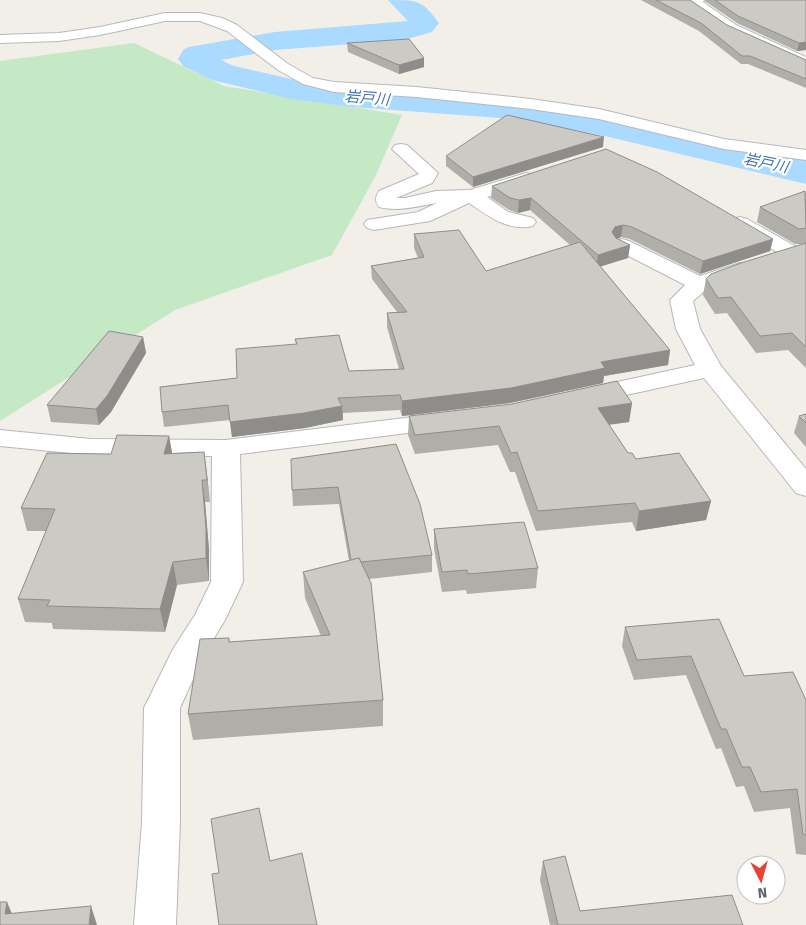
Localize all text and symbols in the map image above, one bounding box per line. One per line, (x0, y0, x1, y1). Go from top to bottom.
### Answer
water label: 岩戸川 (344, 87, 392, 109)
water label: 岩戸川 (742, 150, 792, 177)
north arrow (736, 855, 786, 905)
text: N (757, 883, 768, 901)

